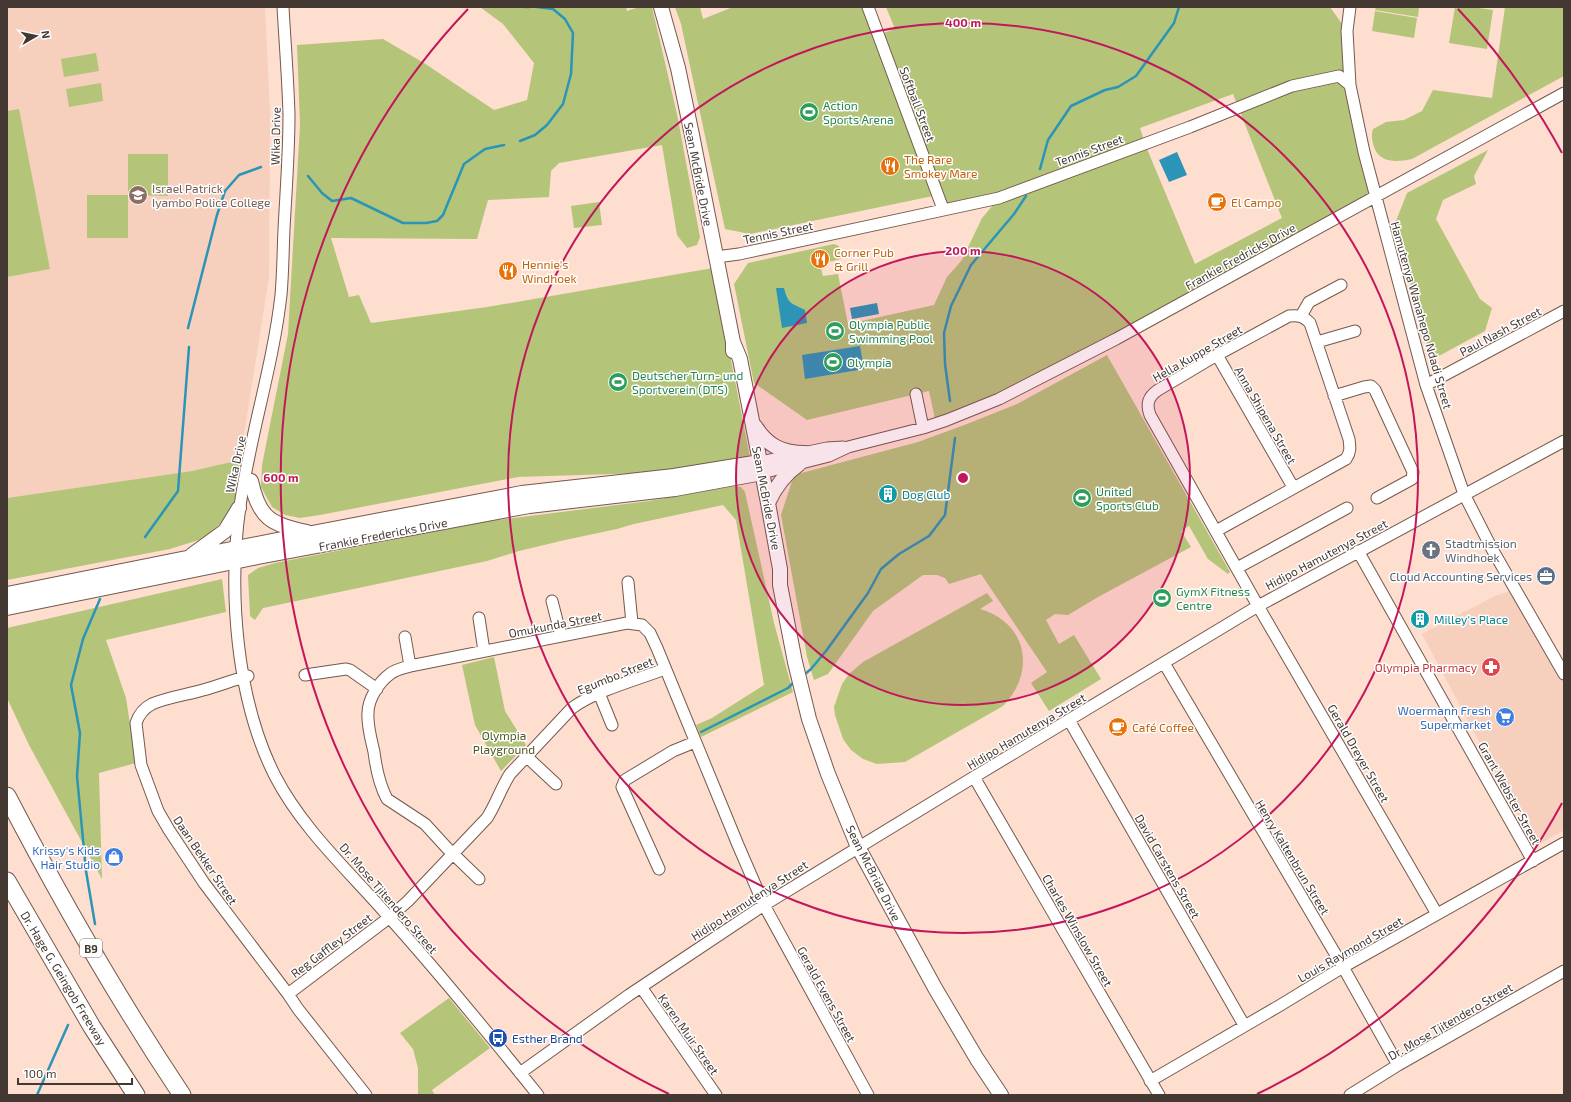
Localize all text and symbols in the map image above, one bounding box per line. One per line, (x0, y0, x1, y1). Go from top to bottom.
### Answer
text: 400 m (945, 15, 981, 29)
north arrow (16, 16, 56, 56)
text: N (39, 29, 53, 39)
street label: Softball Street (897, 65, 939, 144)
place label: Action Sports Arena (823, 98, 894, 126)
sports icon: Action Sports Arena (798, 101, 820, 123)
street label: Wika Drive (267, 107, 283, 165)
street label: Sean McBride Drive (682, 121, 716, 227)
street label: Tennis Street (1053, 131, 1125, 169)
place label: The Rare Smokey Mare (904, 152, 977, 180)
restaurant icon: The Rare Smokey Mare (879, 155, 901, 177)
place label: Israel Patrick Iyambo Police College (152, 181, 270, 209)
school or university icon: Israel Patrick Iyambo Police College (127, 184, 149, 206)
cafe icon: El Campo (1206, 191, 1228, 213)
place label: El Campo (1231, 195, 1282, 209)
street label: Tennis Street (742, 218, 815, 246)
street label: Frankie Fredricks Drive (1182, 220, 1298, 292)
street label: Hamutenya Wanahepo Ndadi Street (1388, 220, 1456, 411)
text: 200 m (945, 243, 981, 257)
place label: Corner Pub & Grill (834, 245, 894, 273)
restaurant icon: Corner Pub & Grill (809, 248, 831, 270)
place label: Hennie's Windhoek (522, 257, 577, 285)
restaurant icon: Hennie's Windhoek (497, 260, 519, 282)
street label: Paul Nash Street (1457, 303, 1544, 358)
place label: Olympia Public Swimming Pool (849, 317, 934, 345)
sports icon: Olympia Public Swimming Pool (824, 320, 846, 342)
street label: Hella Kuppe Street (1150, 321, 1245, 384)
sports icon: Olympia (822, 351, 844, 373)
place label: Olympia (847, 355, 892, 369)
street label: Anna Shipena Street (1232, 364, 1300, 467)
place label: Deutscher Turn- und Sportverein (DTS) (632, 368, 743, 396)
sports icon: Deutscher Turn- und Sportverein (DTS) (607, 371, 629, 393)
street label: Wika Drive (222, 434, 248, 494)
street label: Sean McBride Drive (750, 445, 784, 551)
text: 600 m (263, 470, 299, 484)
centre of rings (956, 471, 970, 485)
building icon: Dog Club (877, 483, 899, 505)
place label: United Sports Club (1096, 484, 1159, 512)
place label: Dog Club (902, 487, 950, 501)
sports icon: United Sports Club (1071, 487, 1093, 509)
street label: Frankie Fredericks Drive (318, 515, 448, 553)
street label: Hidipo Hamutenya Street (1263, 516, 1390, 592)
place label: Stadtmission Windhoek (1445, 536, 1517, 564)
church icon: Stadtmission Windhoek (1420, 539, 1442, 561)
office icon: Cloud Accounting Services (1535, 565, 1557, 587)
place label: Cloud Accounting Services (1390, 569, 1532, 583)
place label: GymX Fitness Centre (1176, 584, 1250, 612)
sports icon: GymX Fitness Centre (1151, 587, 1173, 609)
street label: Omukunda Street (507, 608, 603, 640)
building icon: Milley's Place (1409, 608, 1431, 630)
place label: Milley's Place (1434, 612, 1508, 626)
street label: Egumbo Street (575, 653, 655, 697)
pharmacy icon: Olympia Pharmacy (1480, 656, 1502, 678)
place label: Olympia Pharmacy (1375, 660, 1478, 674)
street label: Hidipo Hamutenya Street (964, 690, 1088, 772)
street label: Gerald Dreyer Street (1325, 702, 1393, 805)
place label: Woermann Fresh Supermarket (1398, 703, 1491, 731)
supermarket icon: Woermann Fresh Supermarket (1494, 706, 1516, 728)
cafe icon: Café Coffee (1107, 716, 1129, 738)
place label: Café Coffee (1132, 720, 1194, 734)
park label: Olympia Playground (473, 728, 535, 756)
street label: Grant Webster Street (1476, 739, 1544, 847)
street label: Henry Kaltenbrun Street (1253, 797, 1333, 917)
street label: David Carstens Street (1132, 811, 1204, 921)
street label: Daan Bekker Street (171, 813, 241, 907)
street label: Sean McBride Drive (844, 823, 904, 923)
street label: Dr. Mose Tjitendero Street (337, 840, 441, 957)
place label: Krissy's Kids Hair Studio (32, 843, 100, 871)
shop icon: Krissy's Kids Hair Studio (103, 846, 125, 868)
street label: Hidipo Hamutenya Street (688, 857, 810, 943)
street label: Charles Winslow Street (1040, 871, 1116, 989)
street label: Dr. Hage G. Geingob Freeway (18, 908, 110, 1048)
street label: Reg Gaffley Street (288, 910, 375, 980)
street label: Louis Raymond Street (1295, 913, 1405, 985)
road number: B9 (80, 939, 102, 957)
street label: Gerald Evens Street (795, 944, 859, 1045)
street label: Dr. Mose Tjitendero Street (1385, 979, 1516, 1063)
street label: Karen Muir Street (656, 991, 722, 1077)
bus stop icon: Esther Brand (487, 1027, 509, 1049)
place label: Esther Brand (512, 1031, 583, 1045)
scale bar (18, 1060, 132, 1086)
text: 100 m (24, 1066, 56, 1080)

